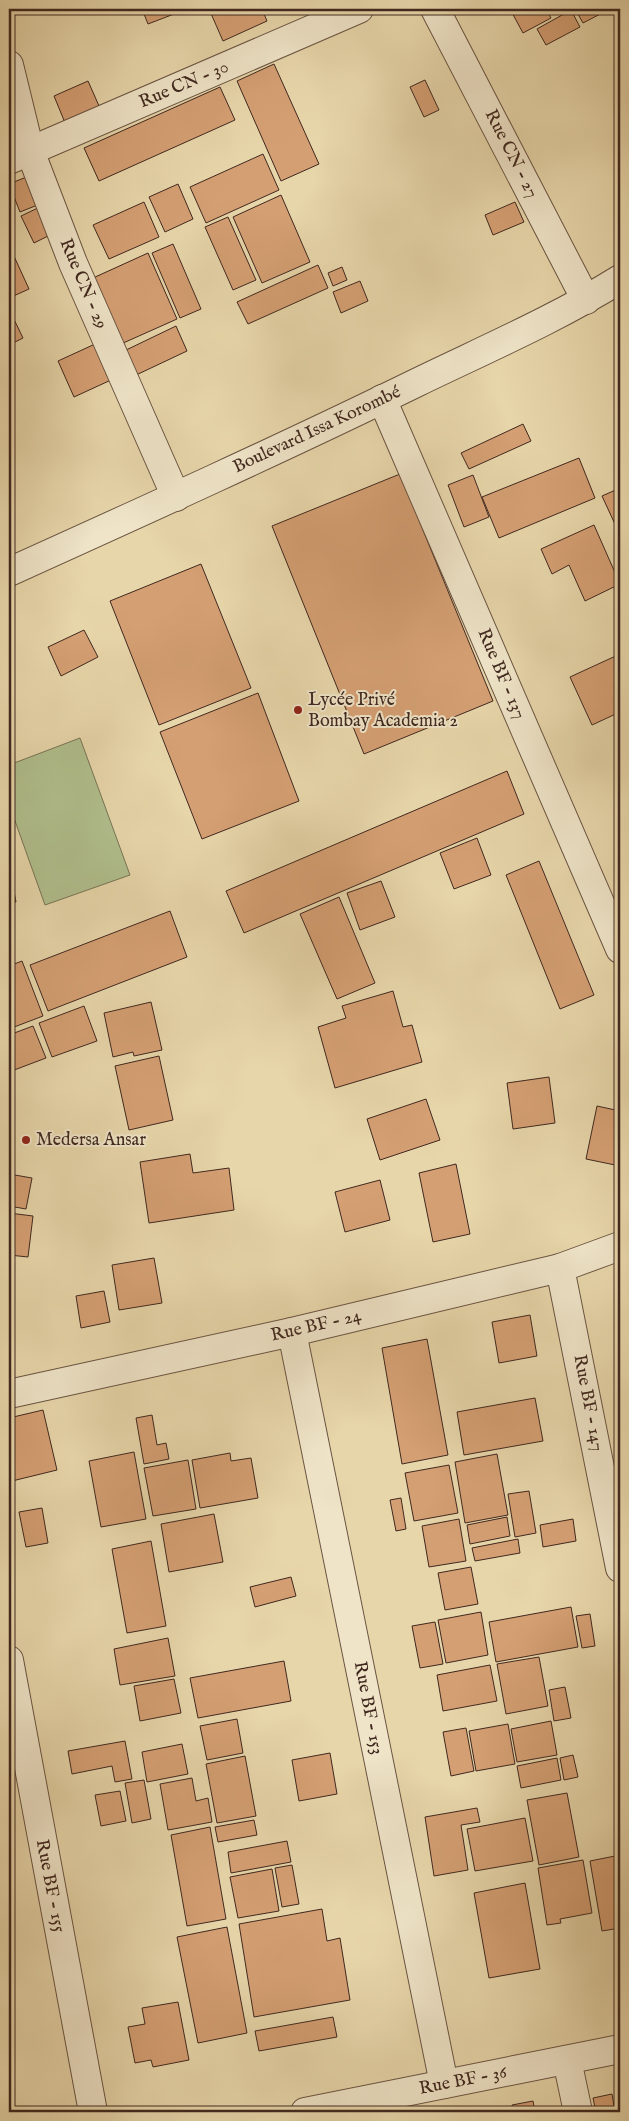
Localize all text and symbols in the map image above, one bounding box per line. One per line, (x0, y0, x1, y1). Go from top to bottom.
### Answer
street label: Rue CN - 30 (136, 56, 232, 114)
street label: Rue CN - 27 (479, 106, 543, 202)
street label: Rue CN - 29 (54, 235, 112, 333)
street label: Boulevard Issa Korombé (229, 381, 405, 479)
street label: Rue BF - 137 (472, 625, 530, 723)
place label: Lycée Privé Bombay Academia 2 (308, 689, 458, 733)
marker: Lycée Privé Bombay Academia 2 (292, 704, 304, 716)
place label: Medersa Ansar (36, 1129, 146, 1152)
marker: Medersa Ansar (20, 1134, 32, 1146)
street label: Rue BF - 24 (269, 1304, 363, 1348)
street label: Rue BF - 147 (567, 1353, 609, 1453)
street label: Rue BF - 153 (348, 1659, 388, 1757)
street label: Rue BF - 155 (30, 1838, 70, 1935)
street label: Rue BF - 36 (417, 2061, 509, 2101)

